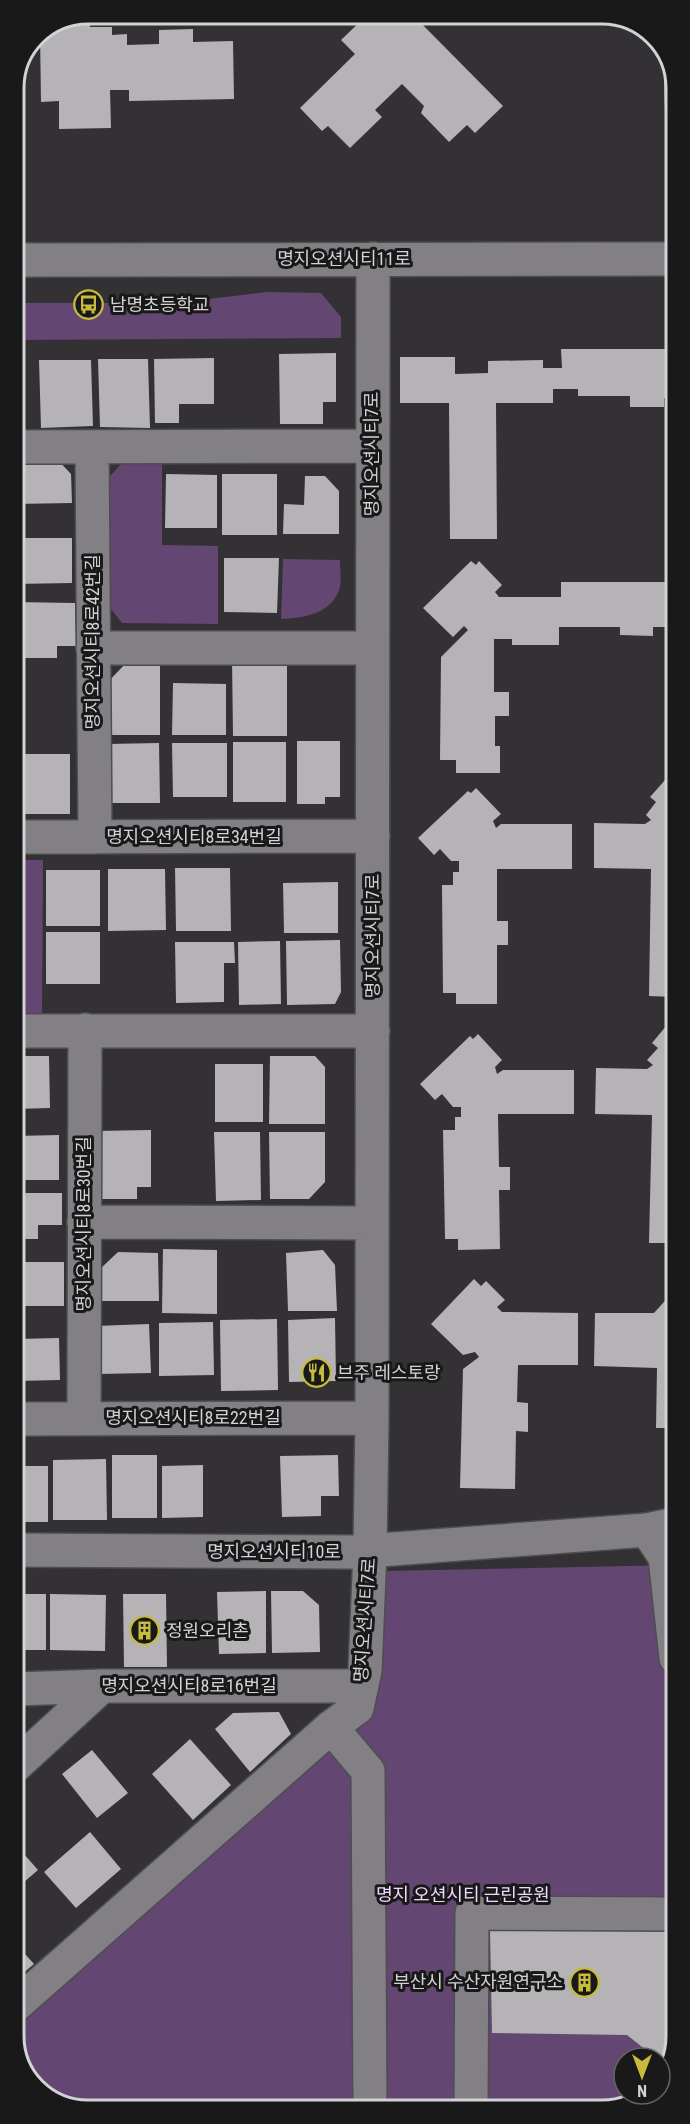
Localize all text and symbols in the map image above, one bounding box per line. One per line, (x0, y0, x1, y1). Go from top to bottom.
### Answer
street label: 명지오션시티11로 (277, 248, 411, 269)
bus stop icon: 남명초등학교 (73, 289, 105, 321)
place label: 남명초등학교 (110, 294, 209, 315)
street label: 명지오션시티7로 (361, 392, 382, 516)
street label: 명지오션시티8로42번길 (82, 554, 103, 730)
street label: 명지오션시티8로34번길 (106, 826, 282, 847)
street label: 명지오션시티7로 (362, 874, 383, 998)
street label: 명지오션시티8로30번길 (73, 1136, 94, 1312)
restaurant icon: 브주 레스토랑 (300, 1357, 332, 1389)
place label: 브주 레스토랑 (337, 1362, 441, 1383)
street label: 명지오션시티8로22번길 (105, 1407, 281, 1428)
street label: 명지오션시티10로 (207, 1541, 341, 1562)
street label: 명지오션시티7로 (350, 1557, 379, 1683)
building icon: 정원오리촌 (129, 1615, 161, 1647)
place label: 정원오리촌 (166, 1620, 249, 1641)
street label: 명지오션시티8로16번길 (101, 1675, 277, 1696)
park label: 명지 오션시티 근린공원 (376, 1884, 550, 1905)
building icon: 부산시 수산자원연구소 (568, 1966, 600, 1998)
place label: 부산시 수산자원연구소 (393, 1971, 563, 1992)
north arrow (612, 2046, 672, 2106)
text: N (637, 2081, 647, 2100)

